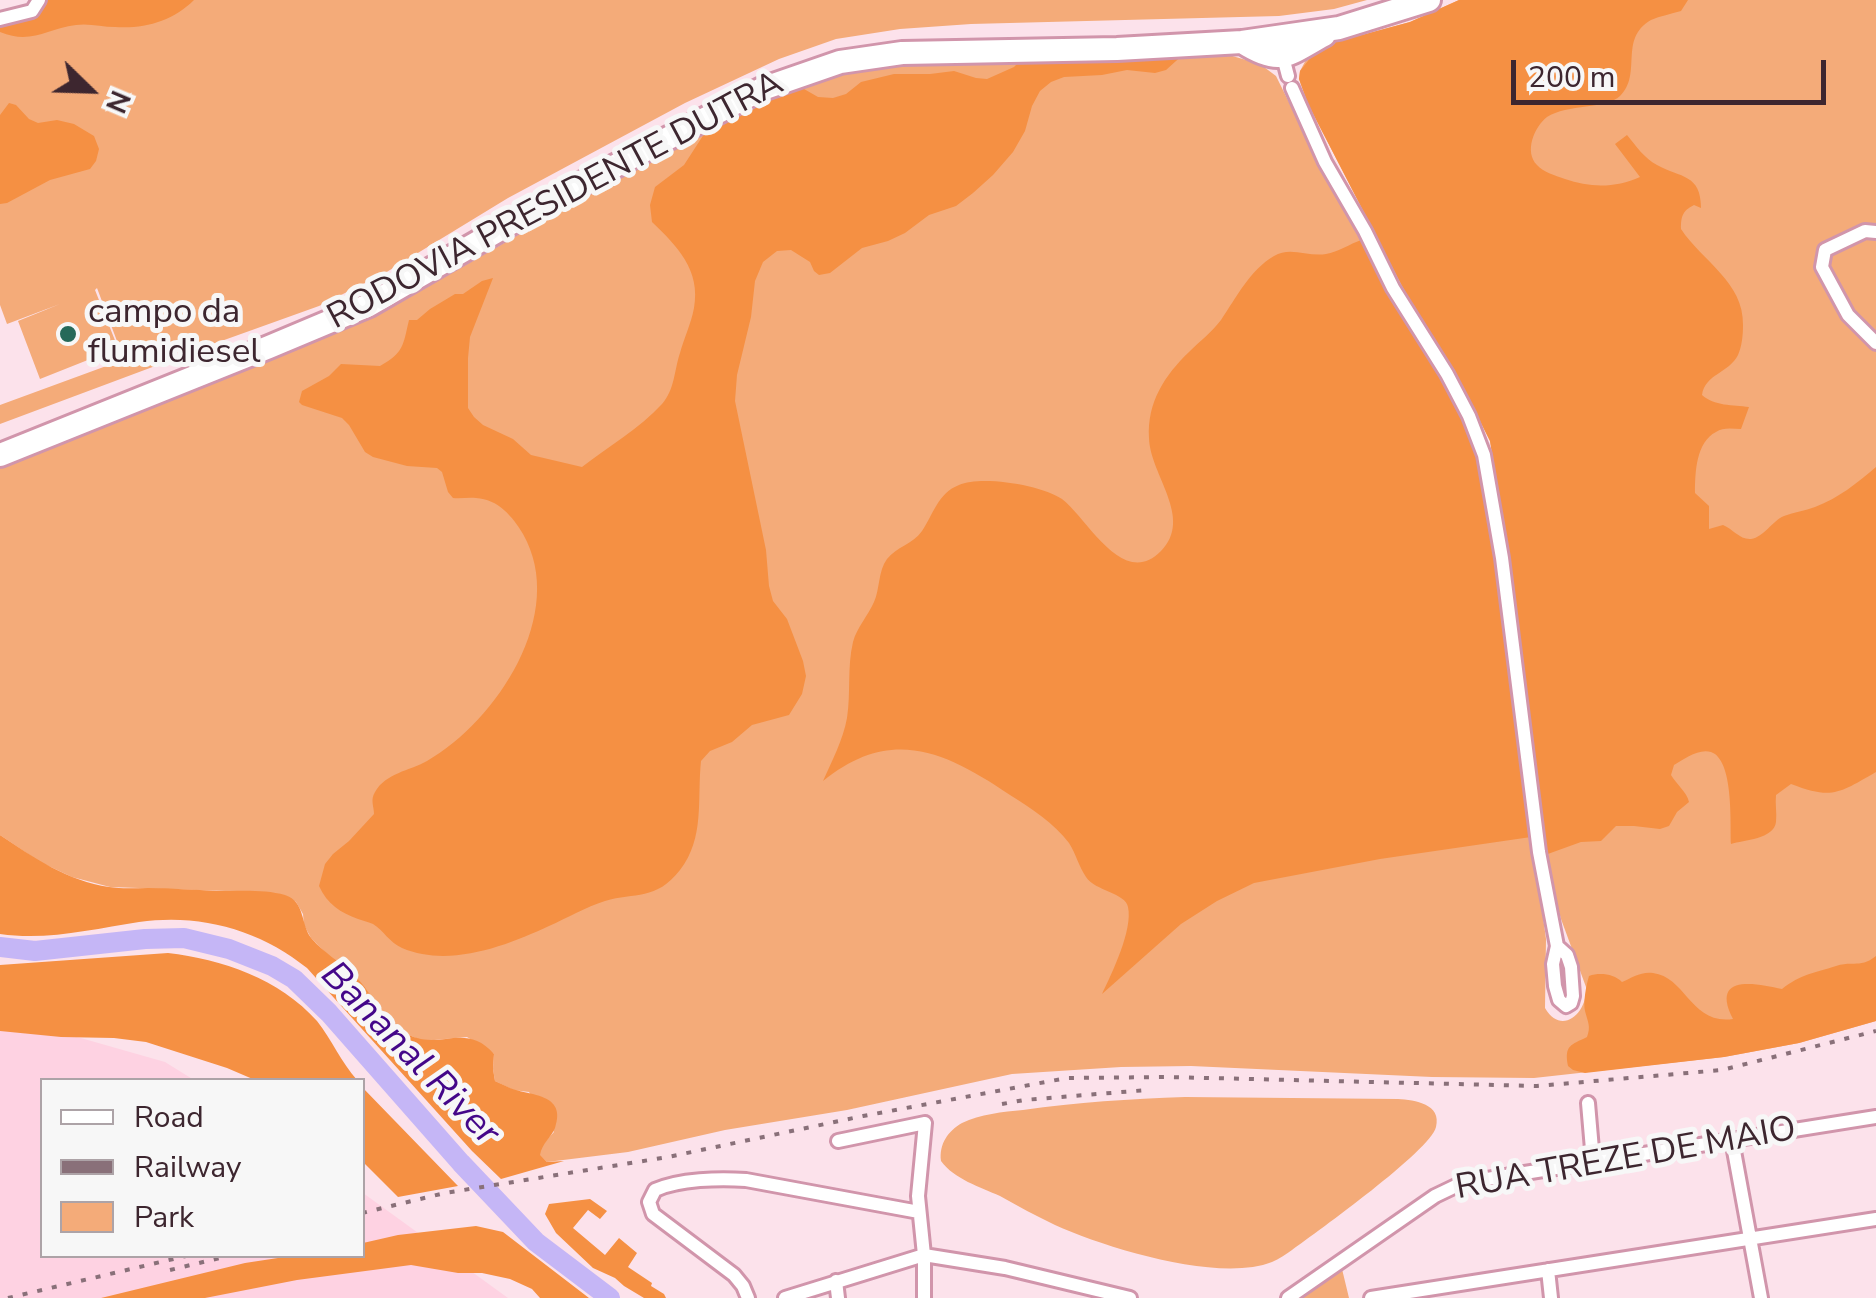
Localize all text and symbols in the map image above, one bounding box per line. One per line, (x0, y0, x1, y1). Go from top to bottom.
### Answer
north arrow (40, 40, 140, 140)
scale bar (1516, 40, 1831, 102)
text: 200 m (1528, 57, 1615, 98)
street label: RODOVIA PRESIDENTE DUTRA (321, 64, 791, 340)
text: N (96, 85, 139, 119)
place label: campo da flumidiesel (88, 293, 261, 375)
marker: campo da flumidiesel (57, 323, 79, 345)
water label: Bananal River (310, 954, 508, 1156)
legend (40, 1078, 365, 1258)
text: Road (134, 1097, 204, 1138)
street label: RUA TREZE DE MAIO (1453, 1109, 1799, 1211)
text: Railway (134, 1147, 242, 1188)
text: Park (134, 1197, 194, 1238)

